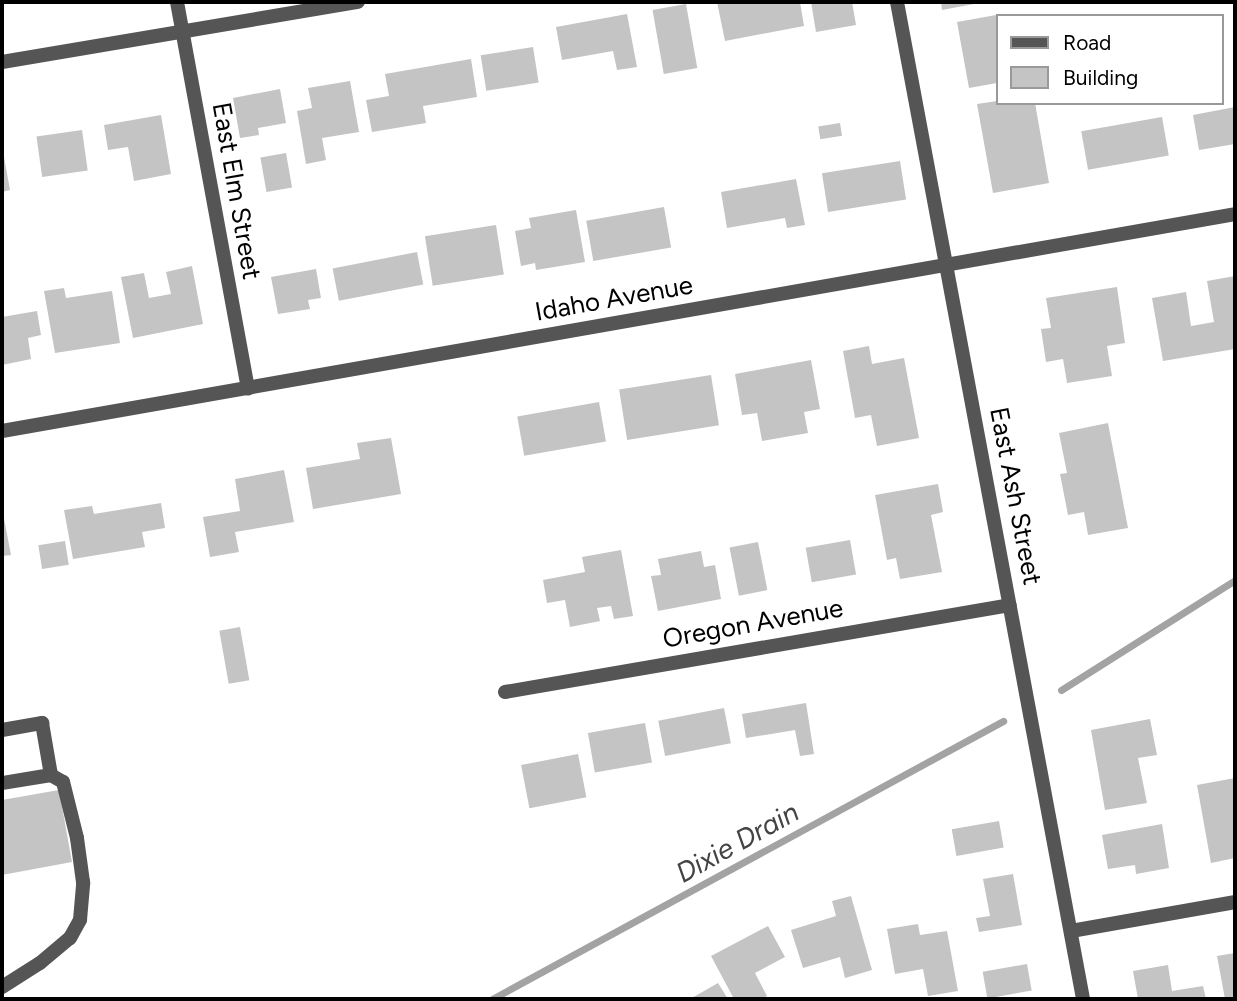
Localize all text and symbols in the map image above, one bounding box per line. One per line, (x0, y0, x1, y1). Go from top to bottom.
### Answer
legend (996, 14, 1223, 105)
text: Road (1063, 30, 1111, 55)
text: Building (1063, 65, 1138, 90)
street label: East Elm Street (205, 100, 267, 282)
street label: Idaho Avenue (533, 270, 695, 328)
street label: East Ash Street (982, 404, 1048, 588)
street label: Oregon Avenue (660, 593, 846, 655)
water label: Dixie Drain (670, 795, 804, 889)

